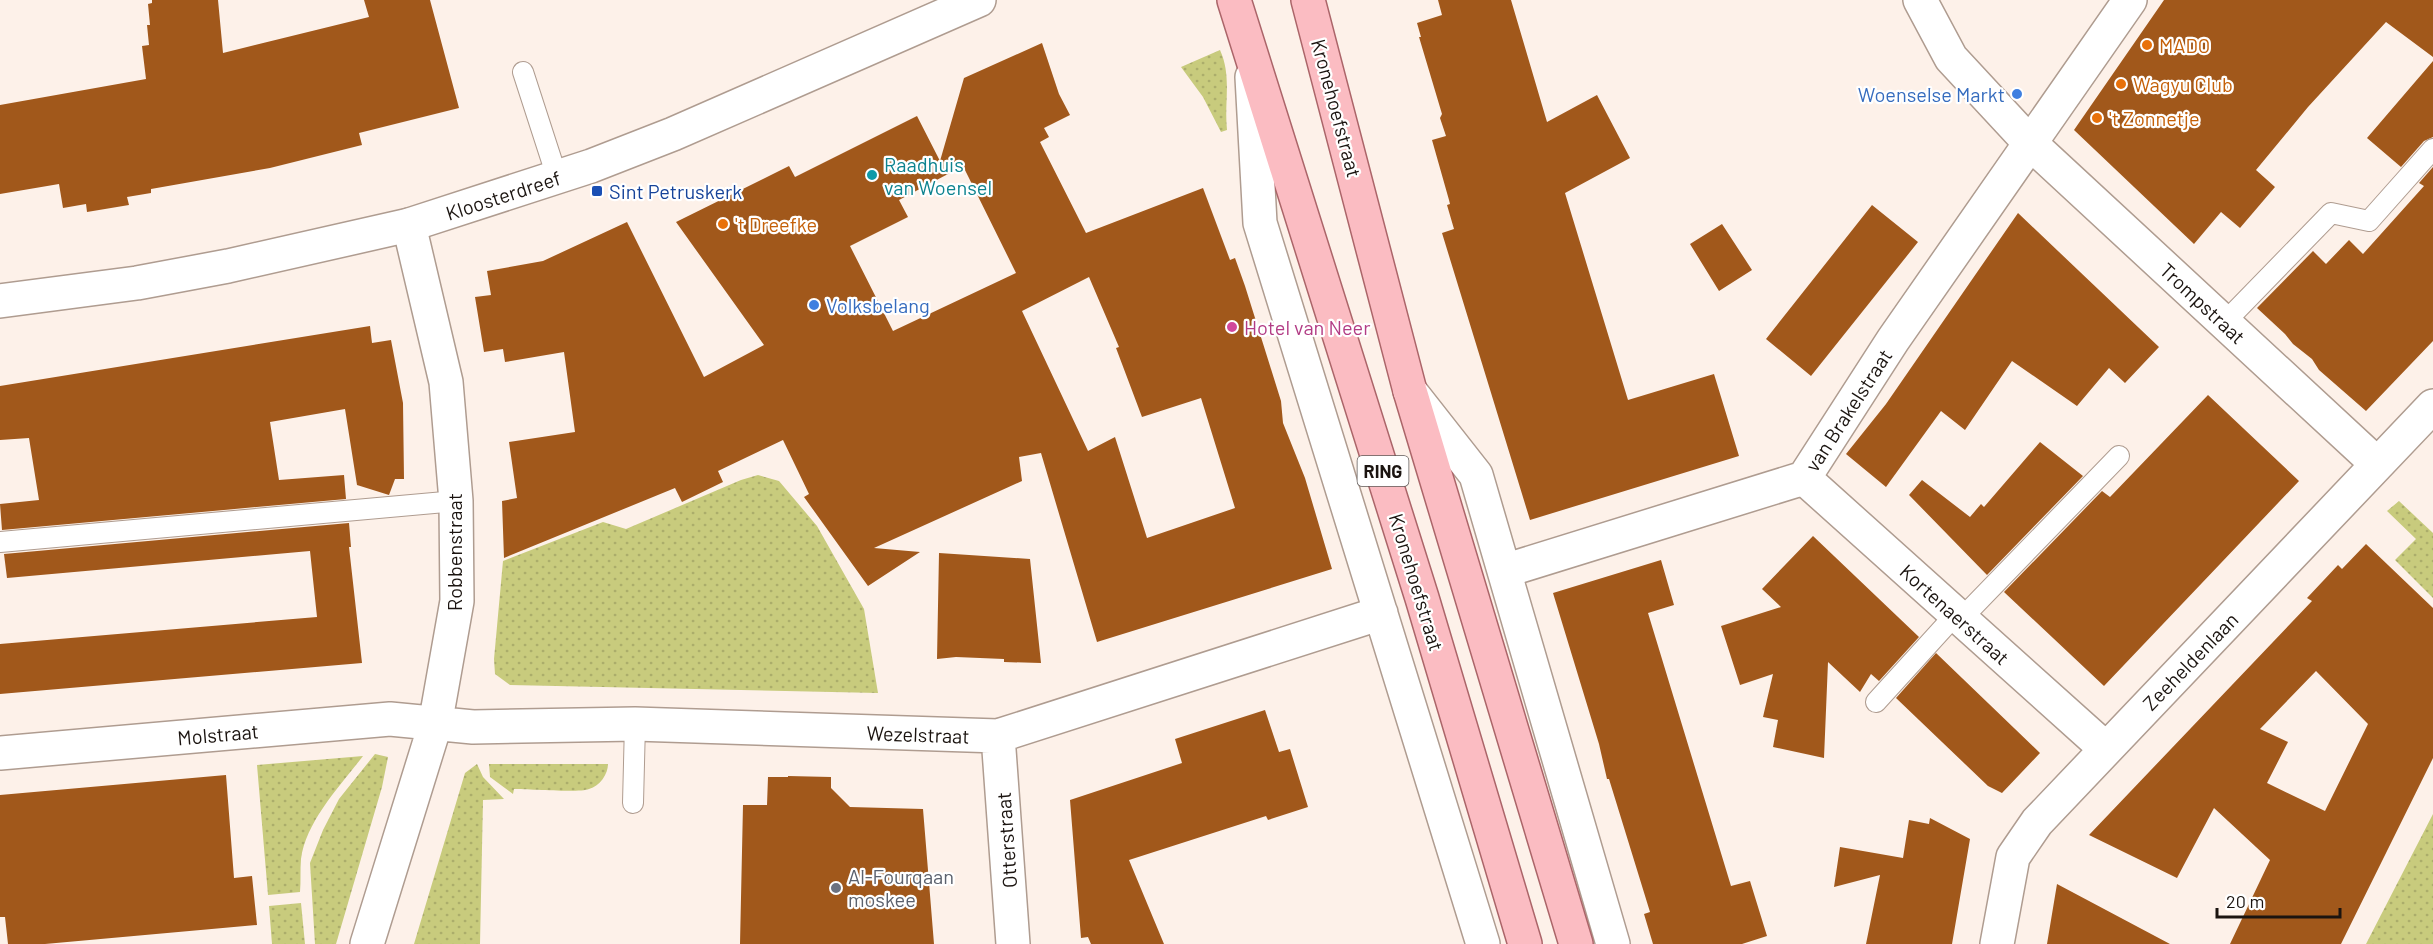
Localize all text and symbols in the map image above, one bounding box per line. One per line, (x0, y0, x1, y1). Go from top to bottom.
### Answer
place label: MADO (2159, 33, 2210, 57)
street label: Kronehoefstraat (1307, 36, 1367, 180)
marker: MADO (2140, 38, 2154, 52)
place label: Wagyu Club (2133, 72, 2233, 96)
marker: Wagyu Club (2114, 77, 2128, 91)
place label: Woenselse Markt (1858, 82, 2005, 106)
marker: Woenselse Markt (2010, 87, 2024, 101)
place label: 't Zonnetje (2109, 106, 2200, 130)
marker: 't Zonnetje (2090, 111, 2104, 125)
place label: Raadhuis van Woensel (884, 152, 992, 199)
street label: Kloosterdreef (442, 165, 564, 225)
marker: Raadhuis van Woensel (865, 168, 879, 182)
place label: Sint Petruskerk (609, 179, 742, 203)
marker: Sint Petruskerk (590, 184, 604, 198)
place label: 't Dreefke (735, 212, 817, 236)
marker: 't Dreefke (716, 217, 730, 231)
street label: Trompstraat (2155, 257, 2251, 349)
place label: Volksbelang (826, 293, 930, 317)
marker: Volksbelang (807, 298, 821, 312)
place label: Hotel van Neer (1244, 315, 1371, 339)
marker: Hotel van Neer (1225, 320, 1239, 334)
street label: van Brakelstraat (1800, 344, 1896, 476)
road number: RING (1358, 456, 1408, 486)
street label: Robbenstraat (442, 493, 466, 611)
street label: Kronehoefstraat (1385, 510, 1449, 654)
street label: Kortenaerstraat (1895, 559, 2015, 669)
street label: Zeeheldenlaan (2137, 607, 2243, 715)
street label: Molstraat (176, 718, 260, 750)
street label: Wezelstraat (866, 720, 970, 748)
street label: Otterstraat (991, 791, 1021, 889)
place label: Al-Fourqaan moskee (848, 864, 954, 911)
marker: Al-Fourqaan moskee (829, 881, 843, 895)
scale bar (2217, 881, 2340, 919)
text: 20 m (2226, 890, 2264, 912)

